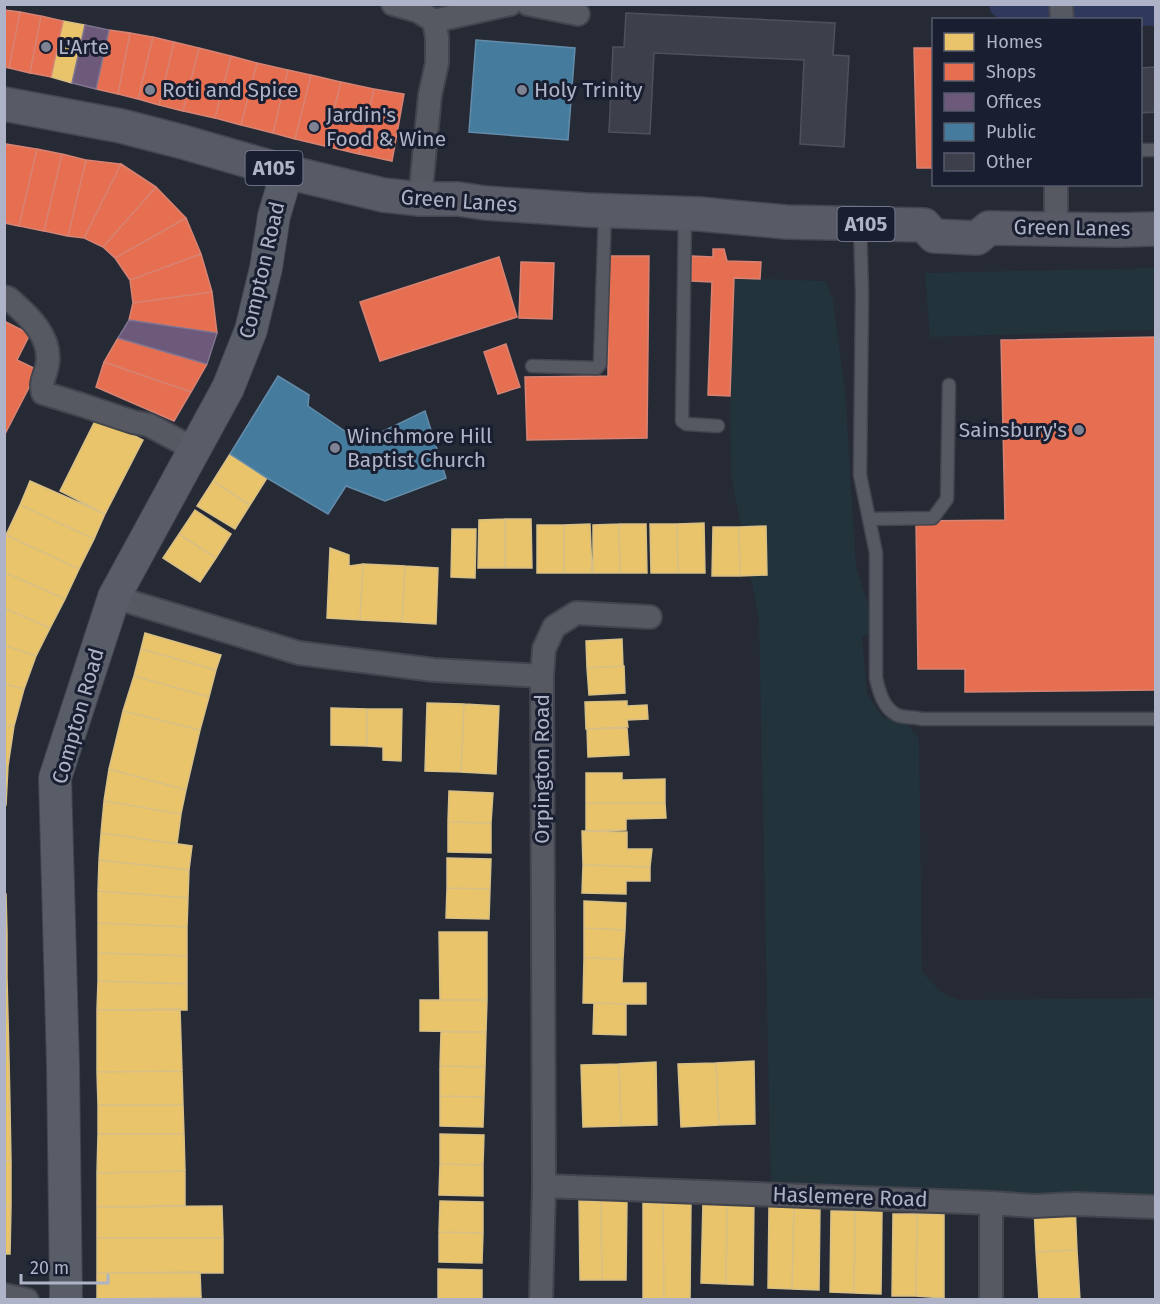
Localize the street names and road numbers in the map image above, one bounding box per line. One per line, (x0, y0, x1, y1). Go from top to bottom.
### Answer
road number: A105 (246, 151, 302, 185)
street label: Green Lanes (400, 184, 518, 218)
street label: Compton Road (234, 199, 290, 341)
road number: A105 (838, 207, 894, 241)
street label: Green Lanes (1013, 214, 1131, 242)
street label: Compton Road (46, 645, 110, 787)
street label: Orpington Road (529, 694, 555, 844)
street label: Haslemere Road (772, 1181, 928, 1213)

